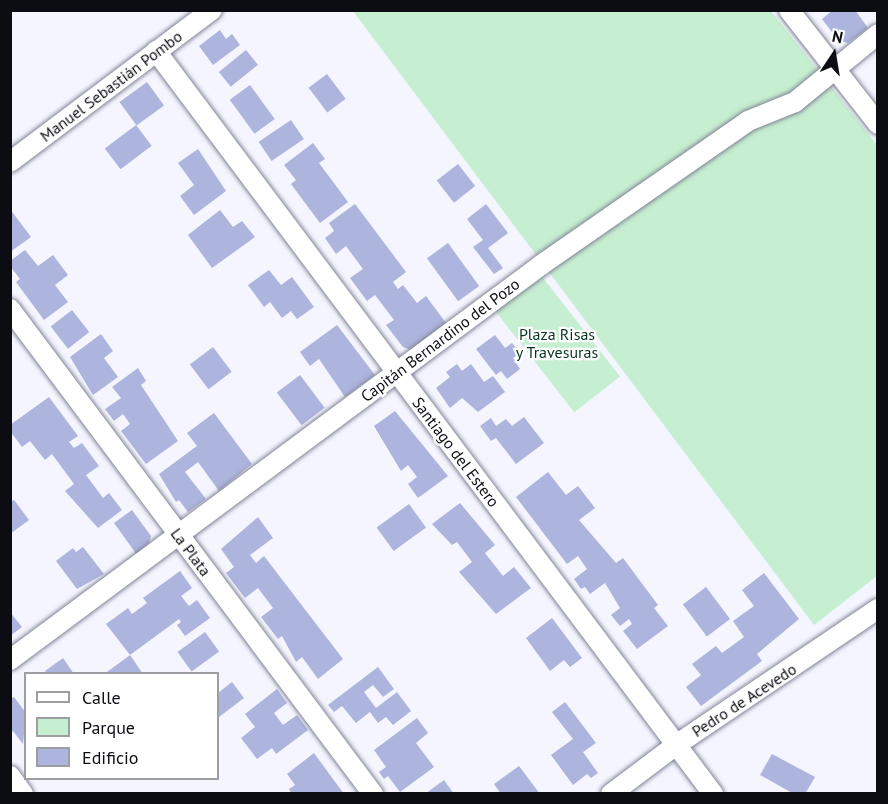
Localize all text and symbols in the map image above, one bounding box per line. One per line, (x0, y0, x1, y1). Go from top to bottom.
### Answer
north arrow (804, 24, 864, 84)
street label: Manuel Sebastián Pombo (36, 26, 186, 146)
text: N (831, 26, 845, 47)
street label: Capitán Bernardino del Pozo (357, 274, 523, 406)
park label: Plaza Risas y Travesuras (515, 324, 599, 362)
street label: Santiago del Estero (408, 393, 504, 511)
street label: La Plata (167, 524, 215, 580)
street label: Pedro de Acevedo (688, 659, 800, 741)
legend (24, 672, 219, 780)
text: Calle (82, 686, 121, 709)
text: Parque (82, 716, 135, 739)
text: Edificio (82, 746, 138, 769)

